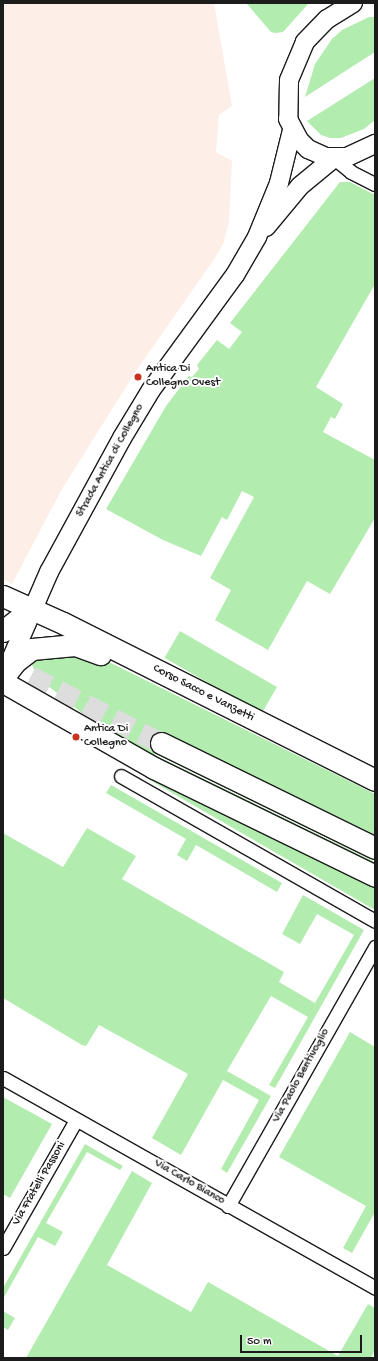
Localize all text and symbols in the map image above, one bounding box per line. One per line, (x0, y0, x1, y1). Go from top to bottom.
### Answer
place label: Antica Di Collegno Ovest (146, 363, 220, 391)
marker: Antica Di Collegno Ovest (133, 372, 143, 382)
street label: Strada Antica di Collegno (74, 402, 148, 520)
street label: Corso Sacco e Vanzetti (150, 662, 256, 726)
place label: Antica Di Collegno (84, 723, 128, 751)
marker: Antica Di Collegno (71, 732, 81, 742)
street label: Via Paolo Bentivoglio (270, 1026, 334, 1126)
street label: Via Fratelli Passoni (10, 1140, 70, 1228)
street label: Via Carlo Bianco (151, 1157, 227, 1209)
scale bar (242, 1327, 364, 1353)
text: 50 m (247, 1335, 272, 1349)

